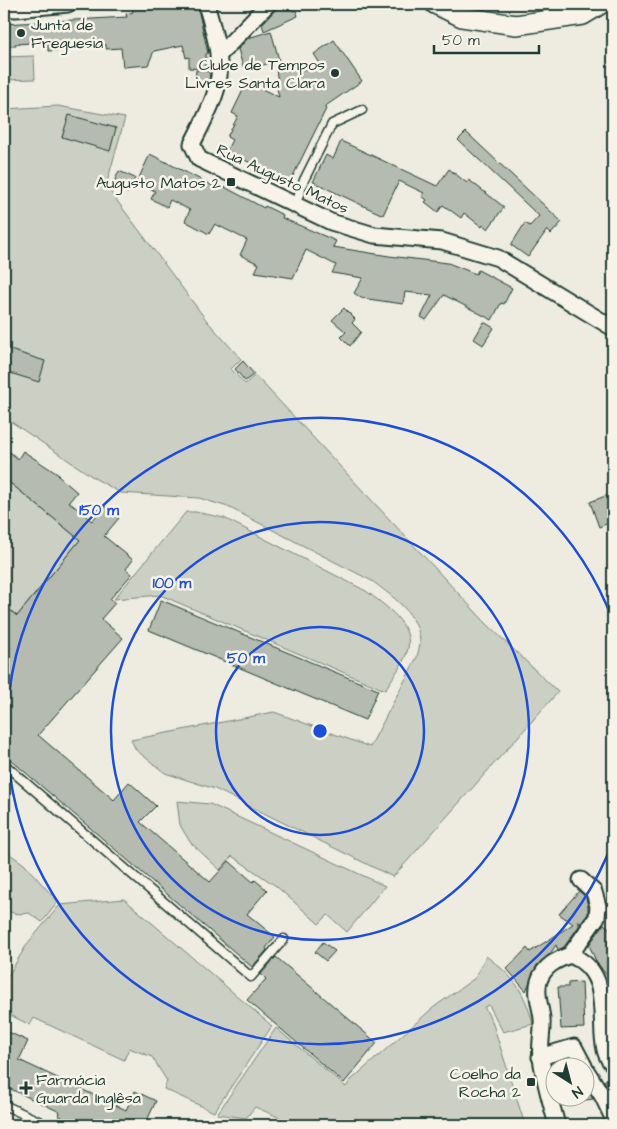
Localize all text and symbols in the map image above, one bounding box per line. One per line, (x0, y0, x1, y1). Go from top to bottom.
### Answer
place label: Junta de Freguesia (31, 14, 103, 55)
scale bar (434, 22, 540, 54)
marker: Junta de Freguesia (15, 27, 27, 39)
text: 50 m (442, 30, 480, 51)
place label: Clube de Tempos Livres Santa Clara (185, 54, 325, 94)
marker: Clube de Tempos Livres Santa Clara (329, 67, 341, 79)
street label: Rua Augusto Matos (212, 139, 352, 220)
place label: Augusto Matos 2 (96, 172, 221, 195)
marker: Augusto Matos 2 (225, 176, 237, 188)
text: 150 m (79, 500, 119, 521)
text: 100 m (153, 573, 192, 594)
text: 50 m (227, 648, 265, 669)
centre of rings (311, 722, 329, 740)
north arrow (544, 1056, 594, 1106)
place label: Coelho da Rocha 2 (450, 1063, 521, 1103)
place label: Farmácia Guarda Inglêsa (36, 1069, 141, 1110)
marker: Coelho da Rocha 2 (525, 1076, 537, 1088)
text: N (567, 1081, 586, 1103)
marker: Farmácia Guarda Inglêsa (20, 1082, 32, 1094)

